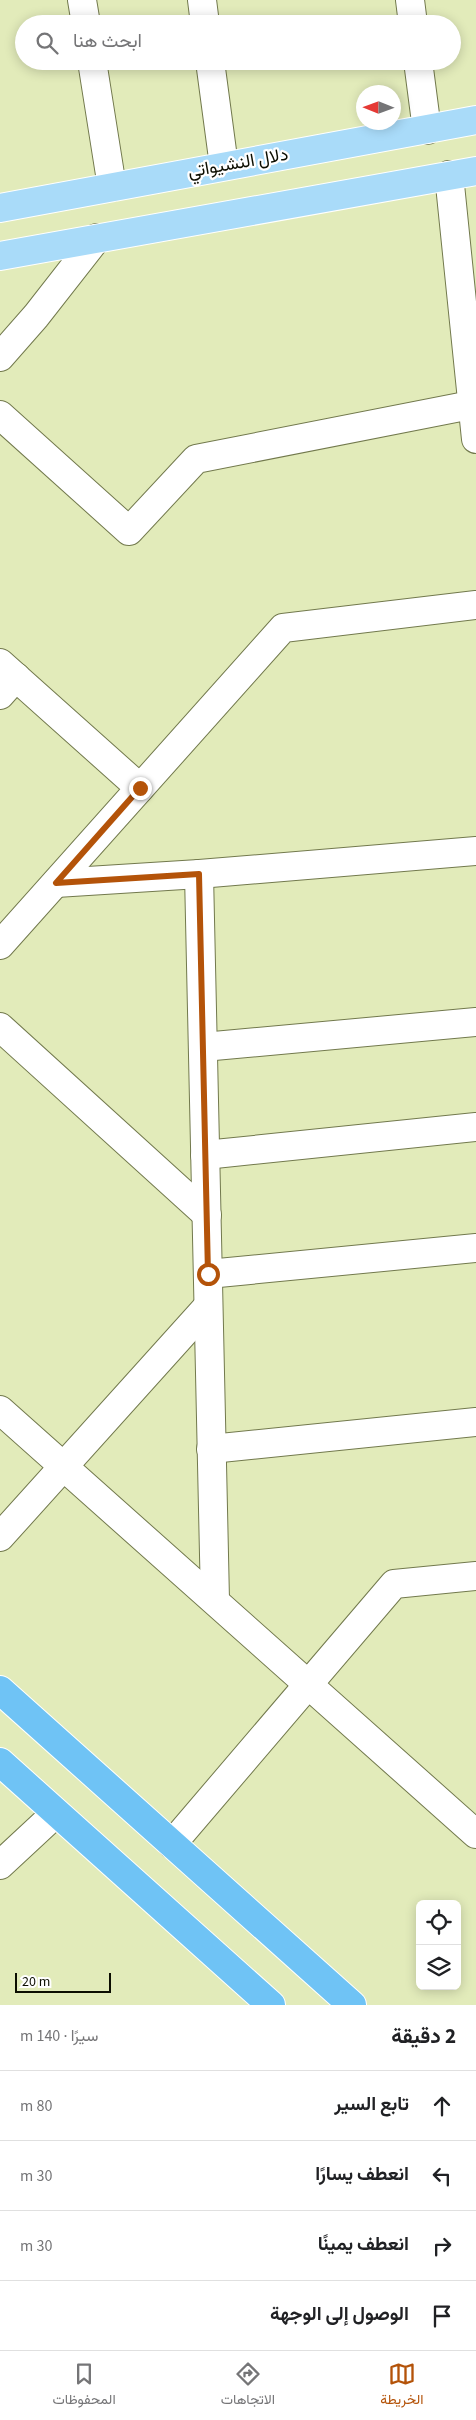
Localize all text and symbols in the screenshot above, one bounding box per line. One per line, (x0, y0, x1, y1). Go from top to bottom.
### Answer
search box (15, 15, 461, 70)
text: ابحث هنا (73, 28, 142, 55)
icon: search (33, 29, 61, 57)
north arrow (356, 85, 401, 130)
street label: دلال النشيواتي (186, 142, 290, 186)
route end (129, 777, 152, 800)
route start (197, 1263, 220, 1286)
map controls (416, 1900, 461, 1990)
button: locate (416, 1900, 461, 1945)
button: layers (416, 1945, 461, 1990)
scale bar (15, 1970, 111, 1993)
text: 20 m (22, 1972, 50, 1992)
text: 2 دقيقة (391, 2021, 456, 2051)
text: سيرًا · 140 m (20, 2025, 98, 2047)
text: تابع السير (334, 2091, 409, 2118)
icon: ahead (428, 2092, 456, 2120)
text: 80 m (20, 2095, 52, 2117)
text: انعطف يسارًا (315, 2161, 409, 2188)
icon: left (428, 2162, 456, 2190)
text: 30 m (20, 2165, 52, 2187)
text: انعطف يمينًا (318, 2231, 409, 2258)
icon: right (428, 2232, 456, 2260)
text: 30 m (20, 2235, 52, 2257)
text: الوصول إلى الوجهة (270, 2301, 409, 2328)
icon: arrive (428, 2302, 456, 2330)
tab: المحفوظات (53, 2360, 116, 2412)
tab: الاتجاهات (221, 2360, 275, 2412)
tab: الخريطة (380, 2360, 423, 2412)

